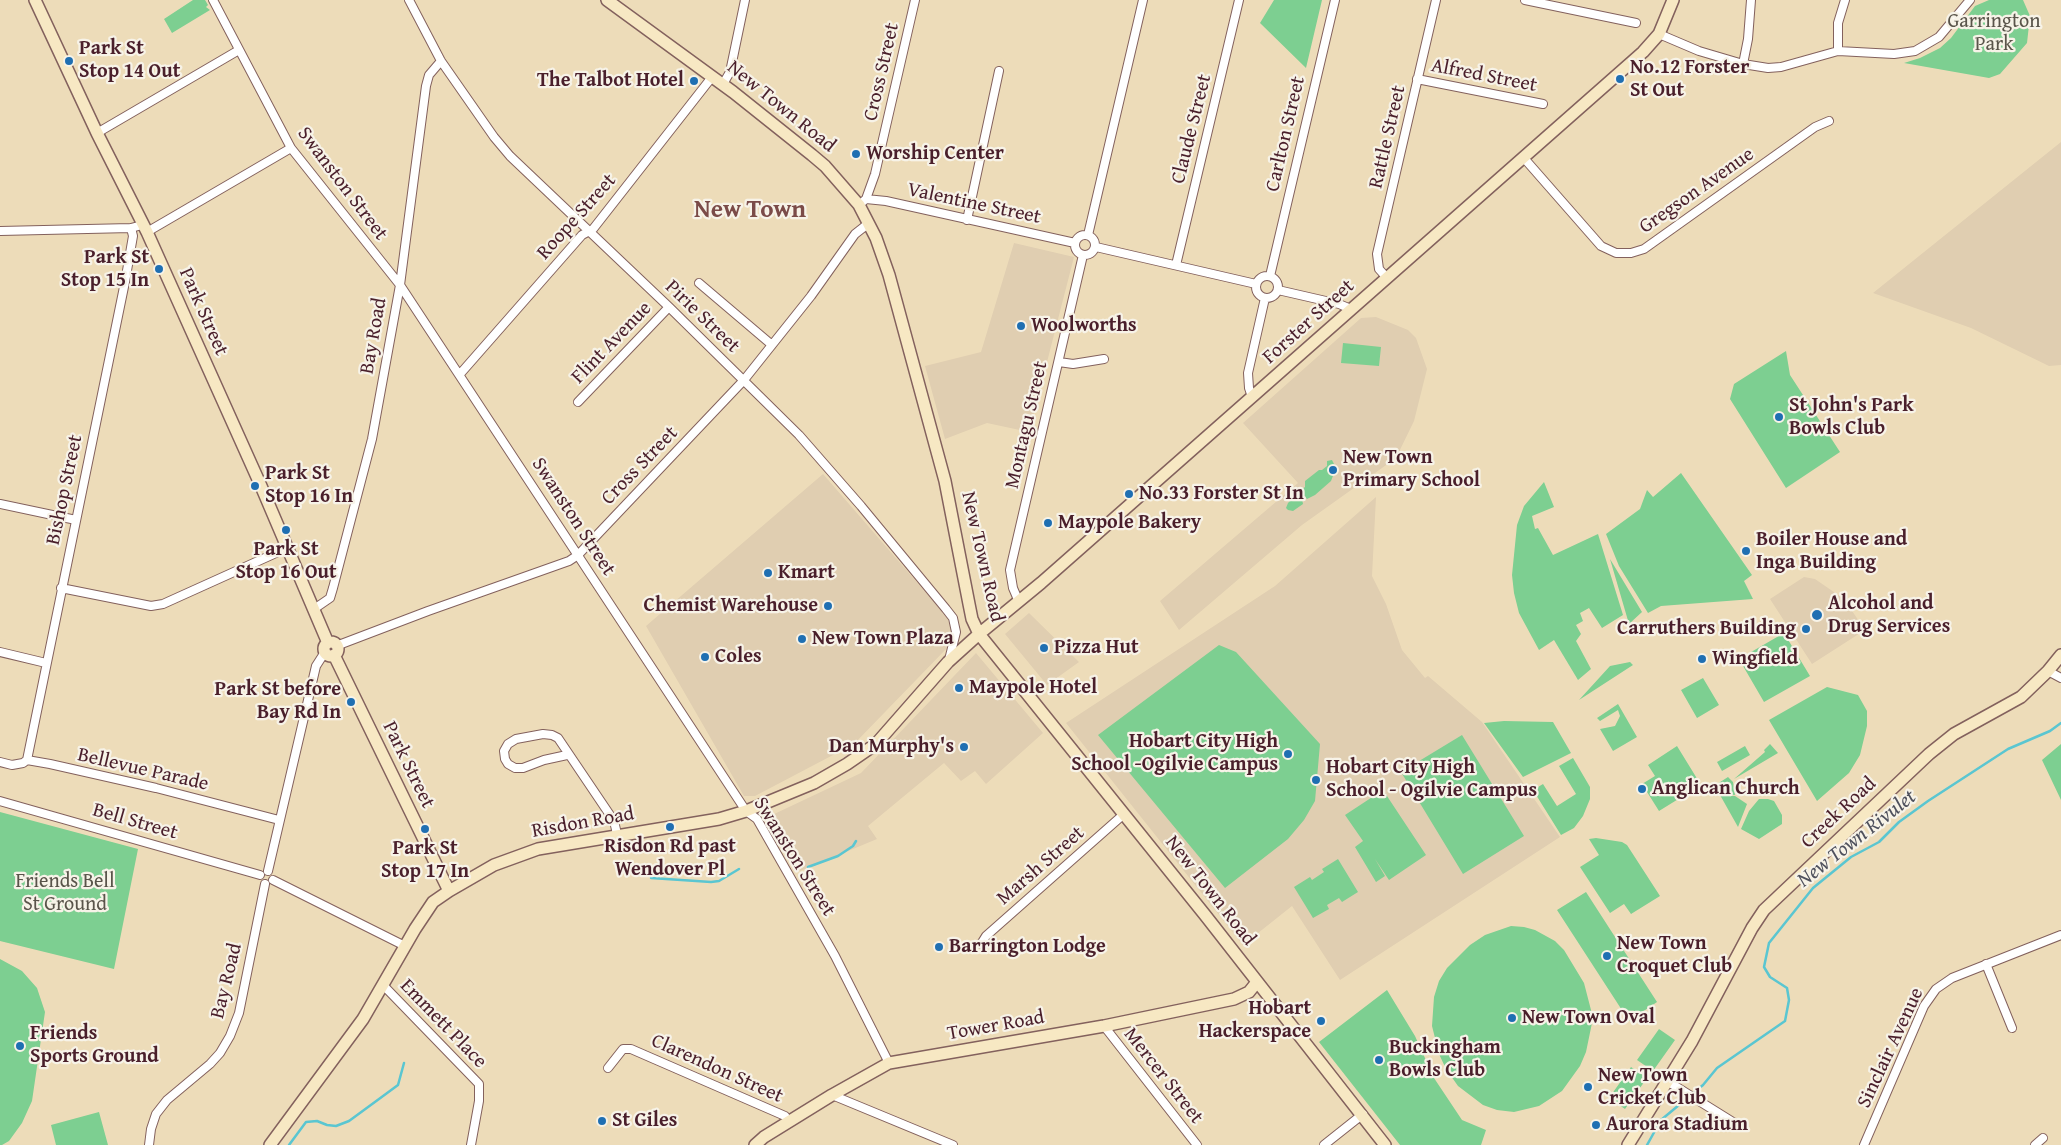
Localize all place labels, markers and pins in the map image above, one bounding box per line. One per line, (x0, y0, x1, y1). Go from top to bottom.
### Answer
place label: Park St Stop 14 Out (79, 37, 180, 84)
marker: Park St Stop 14 Out (63, 55, 75, 67)
place label: No.12 Forster St Out (1630, 56, 1749, 103)
place label: The Talbot Hotel (537, 69, 684, 93)
marker: No.12 Forster St Out (1614, 73, 1626, 85)
marker: The Talbot Hotel (688, 75, 700, 87)
place label: Worship Center (866, 142, 1004, 166)
marker: Worship Center (850, 148, 862, 160)
place label: Park St Stop 15 In (61, 246, 149, 293)
marker: Park St Stop 15 In (153, 263, 165, 275)
place label: Woolworths (1031, 314, 1137, 338)
marker: Woolworths (1015, 320, 1027, 332)
place label: St John's Park Bowls Club (1789, 394, 1914, 441)
marker: St John's Park Bowls Club (1773, 411, 1785, 423)
place label: New Town Primary School (1343, 446, 1480, 493)
place label: Park St Stop 16 In (265, 462, 353, 509)
marker: New Town Primary School (1327, 464, 1339, 476)
marker: Park St Stop 16 In (249, 480, 261, 492)
place label: No.33 Forster St In (1139, 482, 1304, 506)
marker: No.33 Forster St In (1123, 488, 1135, 500)
place label: Maypole Bakery (1058, 511, 1201, 535)
marker: Maypole Bakery (1042, 517, 1054, 529)
marker: Park St Stop 16 Out (280, 524, 292, 536)
place label: Boiler House and Inga Building (1756, 528, 1907, 575)
place label: Park St Stop 16 Out (235, 538, 337, 585)
marker: Boiler House and Inga Building (1740, 545, 1752, 557)
place label: Kmart (778, 561, 835, 585)
marker: Kmart (762, 567, 774, 579)
place label: Alcohol and Drug Services (1828, 592, 1950, 639)
place label: Chemist Warehouse (644, 594, 818, 618)
marker: Chemist Warehouse (822, 600, 834, 612)
marker: Alcohol and Drug Services (1810, 608, 1824, 622)
place label: Carruthers Building (1617, 617, 1796, 641)
marker: Carruthers Building (1800, 623, 1812, 635)
place label: New Town Plaza (812, 627, 954, 651)
marker: New Town Plaza (796, 633, 808, 645)
place label: Pizza Hut (1054, 636, 1138, 660)
marker: Pizza Hut (1038, 642, 1050, 654)
place label: Coles (715, 645, 762, 669)
place label: Wingfield (1712, 647, 1798, 671)
marker: Coles (699, 651, 711, 663)
marker: Wingfield (1696, 653, 1708, 665)
place label: Maypole Hotel (969, 676, 1097, 700)
place label: Park St before Bay Rd In (215, 678, 341, 725)
marker: Maypole Hotel (953, 682, 965, 694)
marker: Park St before Bay Rd In (345, 696, 357, 708)
place label: Hobart City High School -Ogilvie Campus (1071, 730, 1278, 777)
place label: Dan Murphy's (829, 735, 954, 759)
marker: Dan Murphy's (958, 741, 970, 753)
marker: Hobart City High School -Ogilvie Campus (1282, 748, 1294, 760)
place label: Hobart City High School - Ogilvie Campus (1326, 756, 1537, 803)
marker: Hobart City High School - Ogilvie Campus (1310, 774, 1322, 786)
place label: Anglican Church (1652, 777, 1799, 801)
marker: Anglican Church (1636, 783, 1648, 795)
marker: Risdon Rd past Wendover Pl (664, 821, 676, 833)
marker: Park St Stop 17 In (419, 823, 431, 835)
place label: Risdon Rd past Wendover Pl (604, 835, 736, 882)
place label: Park St Stop 17 In (381, 837, 469, 884)
place label: New Town Croquet Club (1617, 932, 1732, 979)
place label: Barrington Lodge (949, 935, 1106, 959)
marker: Barrington Lodge (933, 941, 945, 953)
marker: New Town Croquet Club (1601, 950, 1613, 962)
place label: Hobart Hackerspace (1199, 997, 1311, 1044)
place label: New Town Oval (1522, 1006, 1655, 1030)
marker: New Town Oval (1506, 1012, 1518, 1024)
marker: Hobart Hackerspace (1315, 1015, 1327, 1027)
place label: Friends Sports Ground (30, 1022, 159, 1069)
place label: Buckingham Bowls Club (1389, 1036, 1501, 1083)
marker: Friends Sports Ground (14, 1040, 26, 1052)
marker: Buckingham Bowls Club (1373, 1054, 1385, 1066)
place label: New Town Cricket Club (1598, 1064, 1706, 1111)
marker: New Town Cricket Club (1582, 1081, 1594, 1093)
place label: St Giles (612, 1109, 677, 1133)
place label: Aurora Stadium (1606, 1113, 1748, 1137)
marker: St Giles (596, 1115, 608, 1127)
marker: Aurora Stadium (1590, 1119, 1602, 1131)

